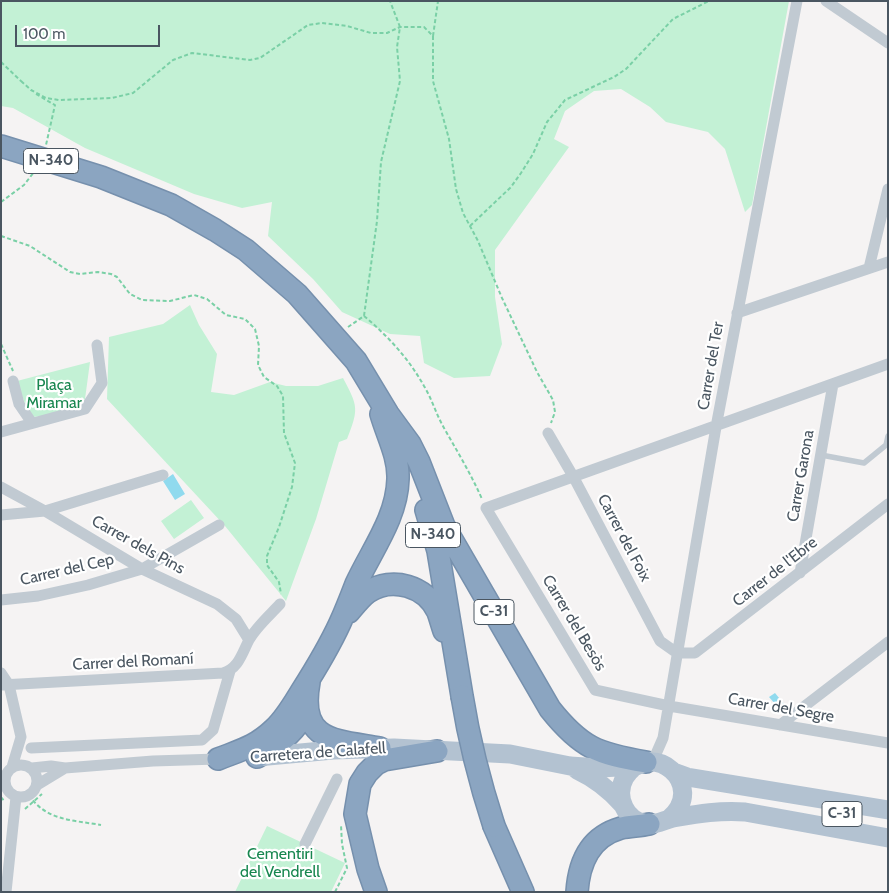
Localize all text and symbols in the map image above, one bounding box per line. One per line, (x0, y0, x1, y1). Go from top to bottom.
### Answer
scale bar (18, 15, 162, 47)
text: 100 m (23, 25, 65, 43)
road number: N-340 (23, 148, 78, 174)
street label: Carrer del Ter (694, 320, 728, 412)
park label: Plaça Miramar (26, 375, 82, 413)
street label: Carrer Garona (783, 429, 819, 523)
street label: Carrer del Foix (593, 491, 655, 585)
street label: Carrer dels Pins (88, 512, 188, 578)
road number: N-340 (406, 522, 460, 548)
street label: Carrer de l'Ebre (729, 533, 821, 611)
street label: Carrer del Cep (18, 550, 116, 590)
street label: Carrer del Besòs (538, 572, 610, 674)
road number: C-31 (474, 600, 514, 624)
street label: Carrer del Romaní (72, 649, 194, 675)
street label: Carrer del Segre (727, 689, 835, 727)
street label: Carretera de Calafell (250, 739, 386, 767)
road number: C-31 (822, 802, 862, 826)
park label: Cementiri del Vendrell (240, 844, 320, 882)

